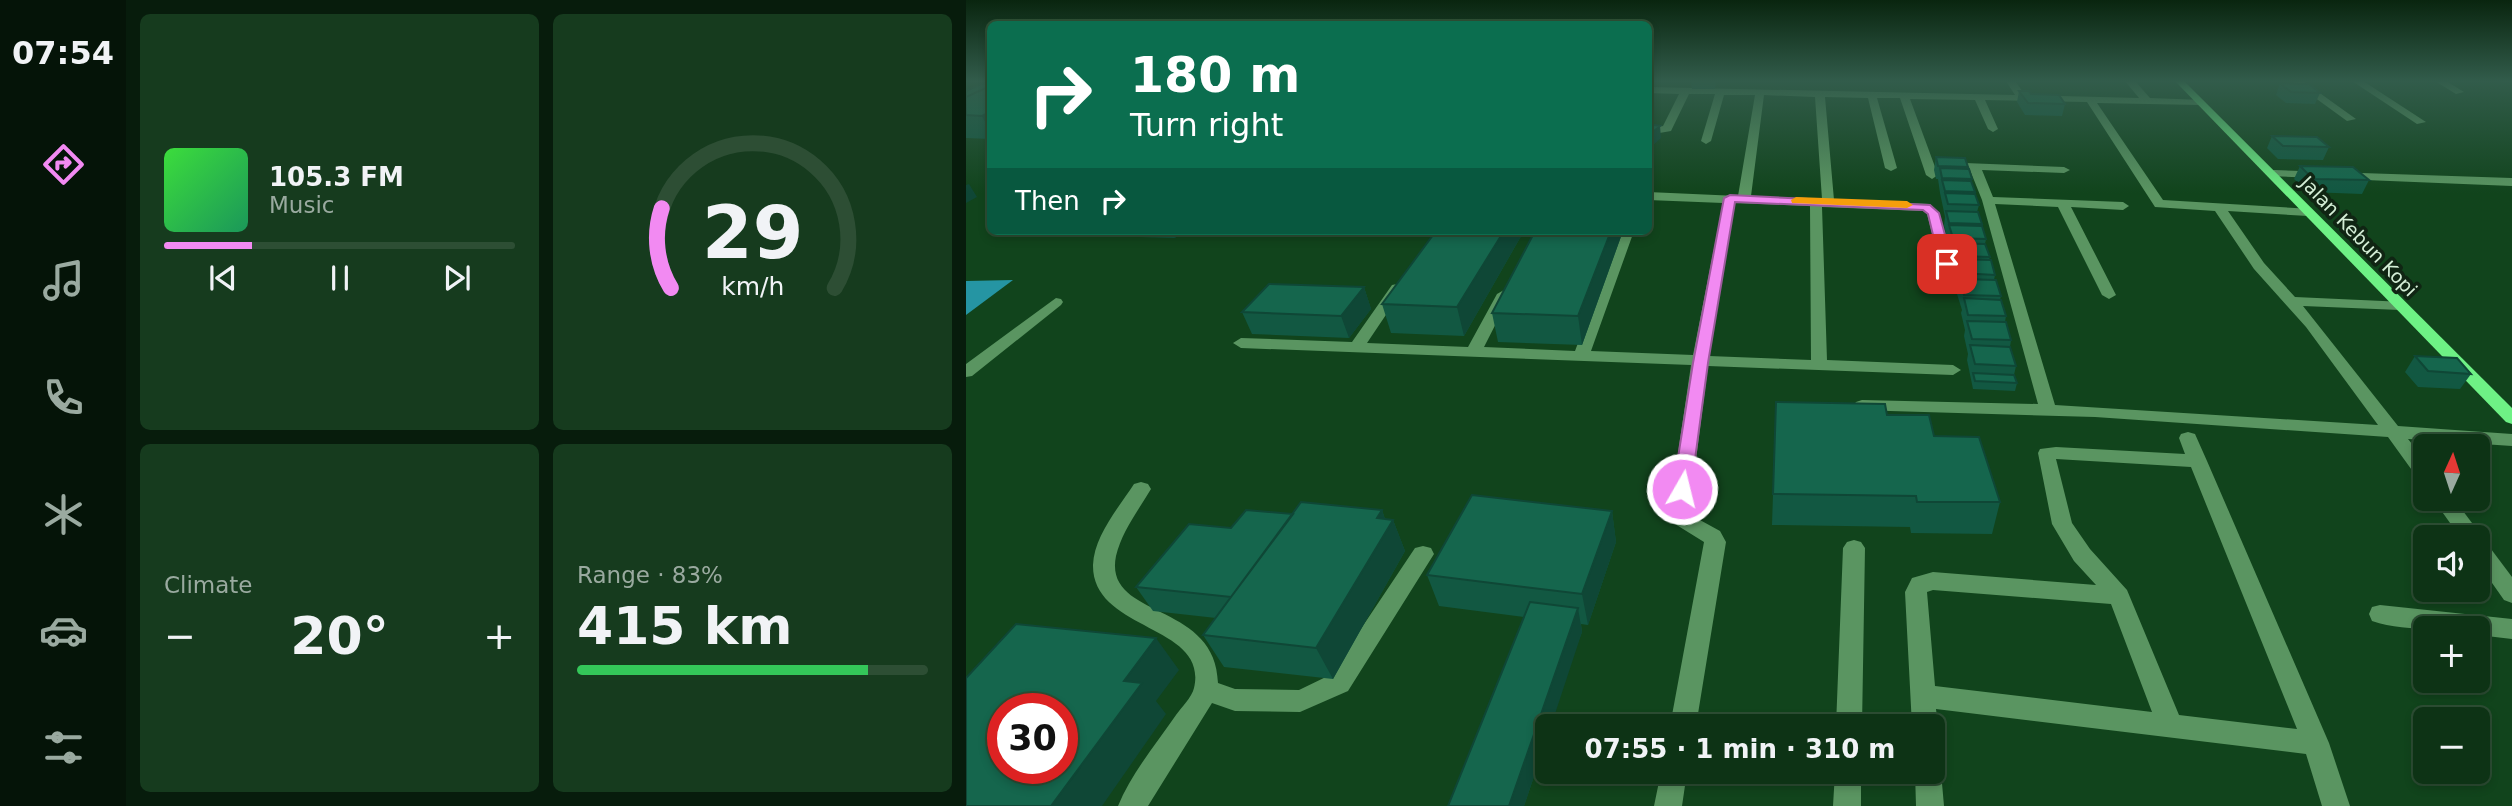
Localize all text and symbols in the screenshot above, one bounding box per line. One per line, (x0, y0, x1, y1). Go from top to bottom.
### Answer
text: 07:54 (12, 34, 114, 72)
text: 180 m (1130, 47, 1300, 104)
icon: right (1015, 49, 1106, 140)
text: Turn right (1130, 106, 1283, 144)
icon: directions (39, 140, 88, 189)
text: 105.3 FM (269, 162, 404, 192)
street label: Jalan Kebun Kopi (2295, 171, 2422, 301)
icon: right (1094, 182, 1132, 220)
text: Then (1015, 186, 1080, 216)
text: 29 (702, 191, 803, 276)
text: Music (269, 192, 334, 218)
pin (1917, 234, 1977, 294)
icon: arrive (1928, 245, 1966, 283)
icon: music (39, 256, 88, 305)
icon: previous (204, 259, 242, 297)
icon: pause (321, 259, 359, 297)
icon: next (438, 259, 476, 297)
text: km/h (721, 272, 784, 301)
icon: phone (39, 373, 88, 422)
north arrow (2413, 434, 2490, 511)
map controls (2413, 434, 2490, 784)
position arrow (1645, 452, 1719, 526)
icon: climate (39, 490, 88, 539)
button: sound (2413, 525, 2490, 602)
text: Range · 83% (577, 562, 723, 588)
text: Climate (164, 572, 253, 598)
text: 415 km (577, 596, 792, 656)
icon: car (39, 606, 88, 655)
text: 20° (290, 606, 389, 666)
text: − (164, 614, 196, 658)
text: + (483, 614, 515, 658)
button: + (2413, 616, 2490, 693)
speed limit sign: 30 (987, 693, 1078, 784)
button: − (2413, 707, 2490, 784)
icon: filters (39, 723, 88, 772)
text: 07:55 · 1 min · 310 m (1585, 734, 1895, 764)

